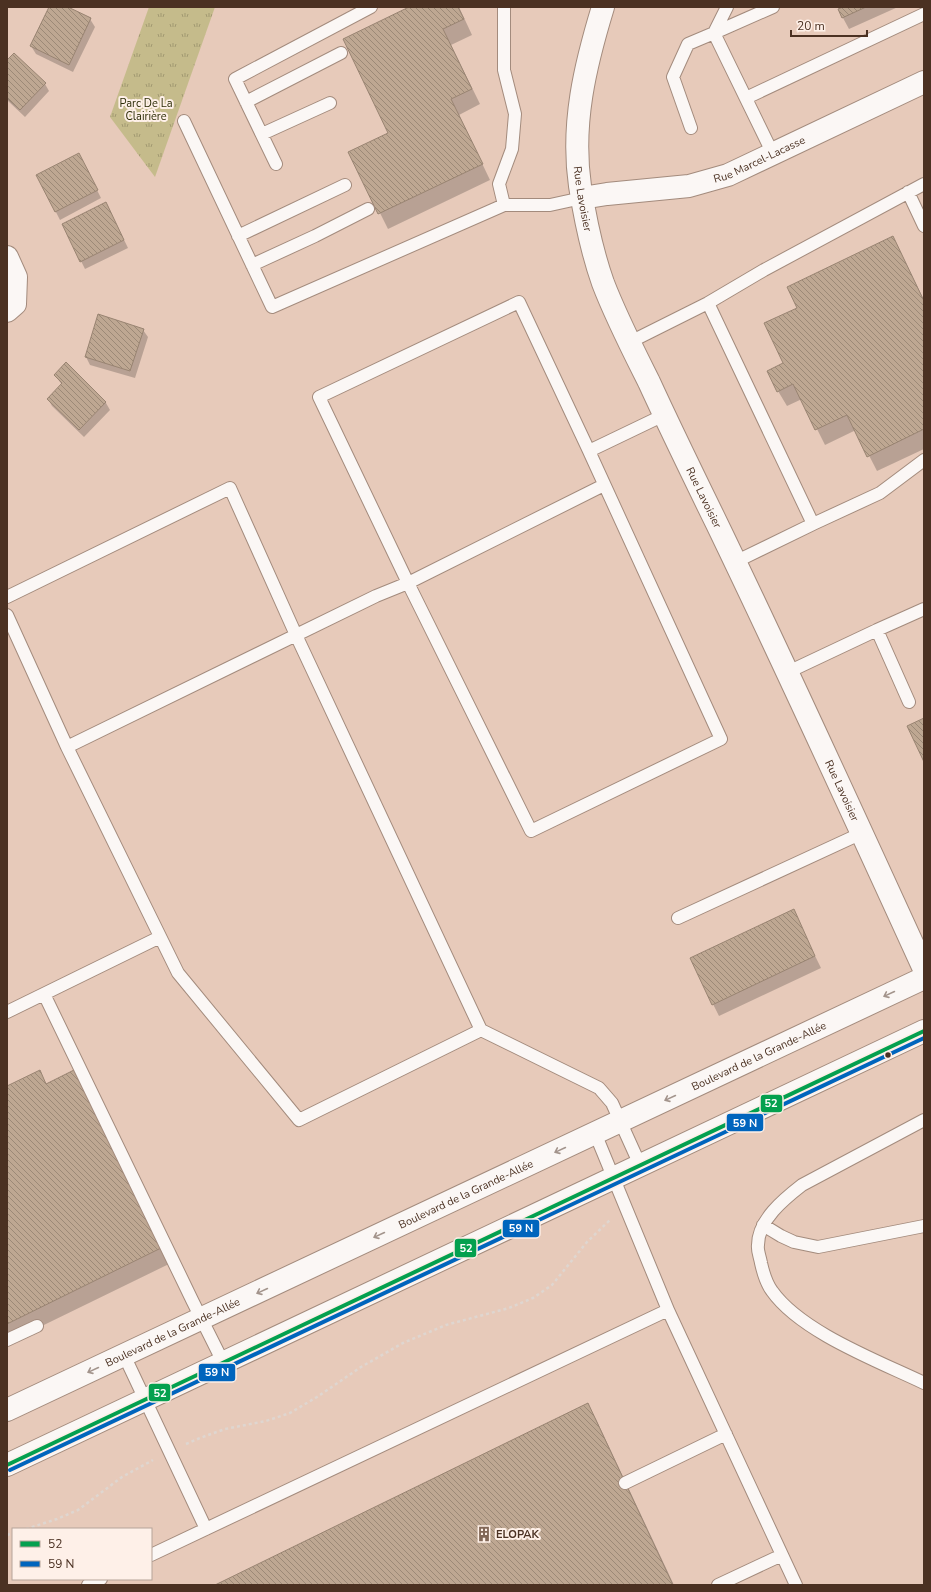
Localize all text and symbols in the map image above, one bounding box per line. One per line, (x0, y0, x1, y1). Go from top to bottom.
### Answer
scale bar (791, 12, 867, 38)
text: 20 m (797, 18, 825, 34)
park label: Parc De La Clairière (120, 96, 173, 124)
street label: Rue Marcel-Lacasse (712, 132, 808, 187)
street label: Rue Lavoisier (570, 166, 595, 233)
street label: Rue Lavoisier (682, 465, 725, 531)
street label: Rue Lavoisier (821, 758, 862, 824)
one-way arrow (883, 991, 895, 998)
street label: Boulevard de la Grande-Allée (689, 1018, 829, 1094)
unlabelled marker (883, 1050, 893, 1060)
line badge: 52 (760, 1094, 783, 1113)
one-way arrow (664, 1095, 676, 1102)
text: 52 (764, 1096, 778, 1111)
line badge: 59 N (726, 1113, 764, 1132)
text: 59 N (733, 1116, 757, 1131)
one-way arrow (555, 1147, 567, 1154)
street label: Boulevard de la Grande-Allée (396, 1156, 536, 1233)
line badge: 59 N (502, 1219, 540, 1238)
text: 59 N (509, 1221, 533, 1236)
one-way arrow (374, 1232, 386, 1239)
line badge: 52 (454, 1238, 477, 1258)
text: 52 (459, 1241, 473, 1256)
one-way arrow (256, 1288, 268, 1295)
street label: Boulevard de la Grande-Allée (103, 1294, 243, 1371)
line badge: 59 N (198, 1363, 236, 1382)
text: 59 N (205, 1365, 229, 1380)
one-way arrow (88, 1367, 100, 1374)
line badge: 52 (148, 1383, 171, 1402)
text: 52 (153, 1386, 167, 1401)
building icon: ELOPAK (475, 1525, 493, 1543)
place label: ELOPAK (496, 1527, 540, 1542)
legend (12, 1528, 152, 1580)
text: 52 (48, 1536, 62, 1552)
text: 59 N (48, 1556, 74, 1572)

